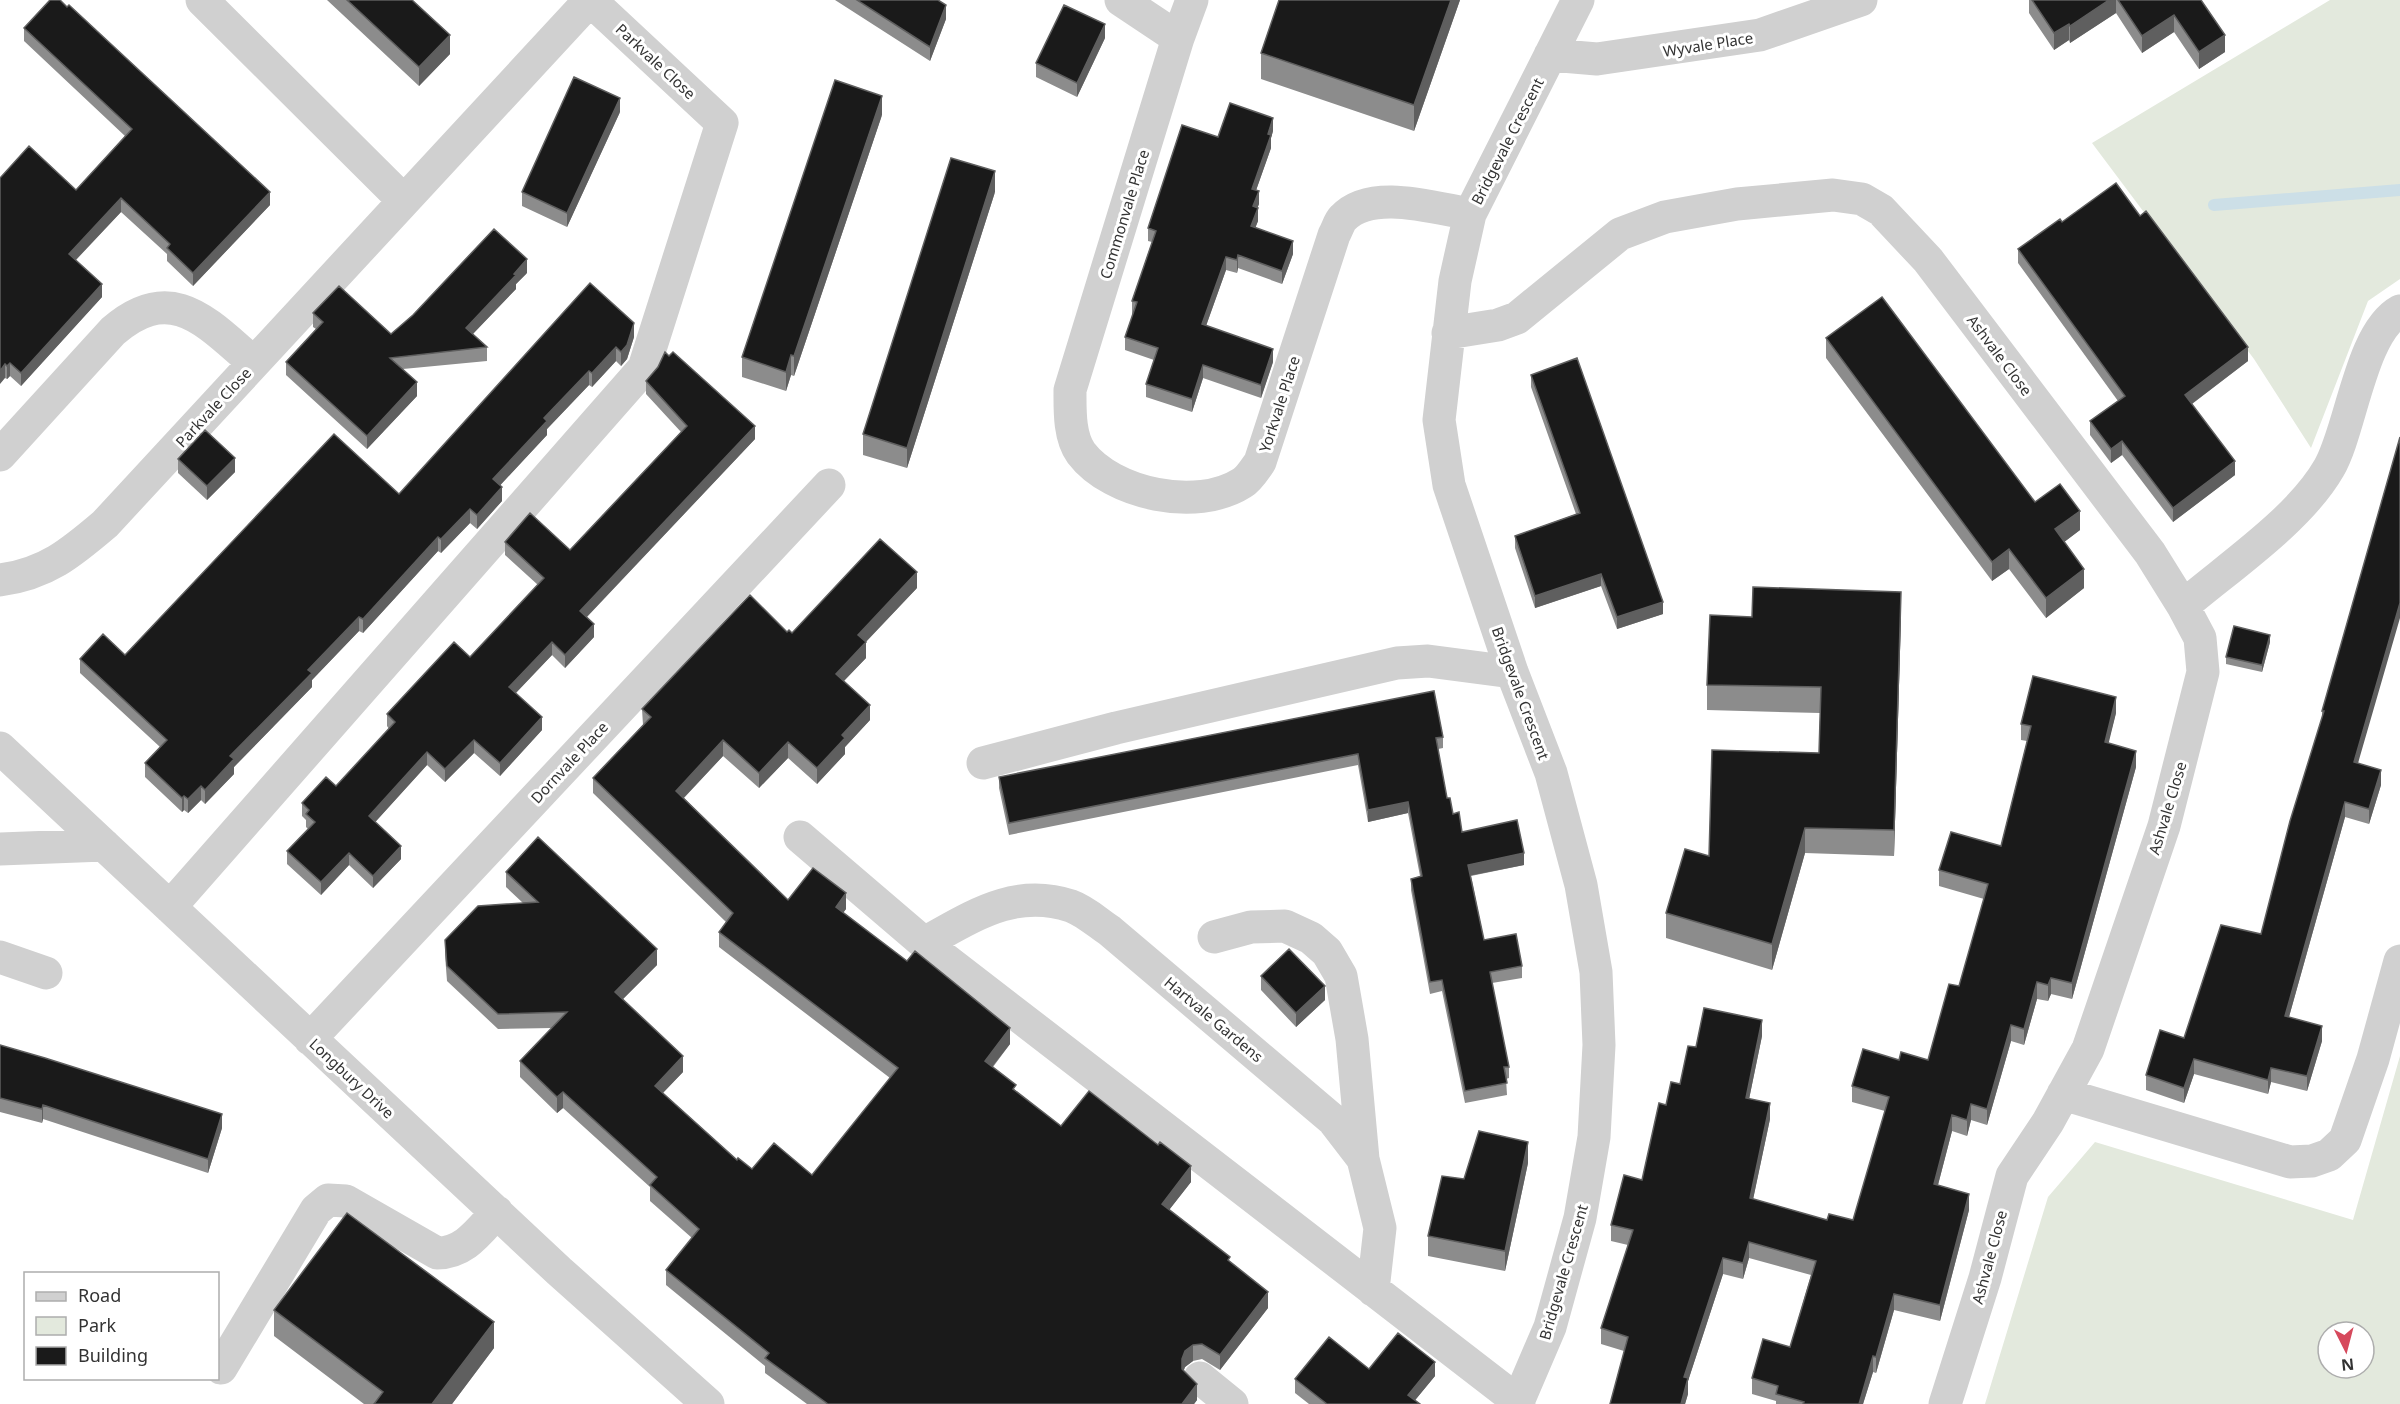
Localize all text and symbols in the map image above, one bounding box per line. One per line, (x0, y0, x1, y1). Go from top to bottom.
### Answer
street label: Parkvale Close (612, 19, 700, 103)
street label: Wyvale Place (1662, 27, 1754, 61)
street label: Bridgevale Crescent (1466, 74, 1548, 208)
street label: Commonvale Place (1095, 147, 1153, 281)
street label: Ashvale Close (1963, 310, 2037, 400)
street label: Yorkvale Place (1254, 353, 1304, 455)
street label: Parkvale Close (171, 363, 255, 451)
street label: Bridgevale Crescent (1488, 624, 1555, 763)
street label: Dornvale Place (526, 717, 612, 807)
street label: Ashvale Close (2143, 759, 2191, 857)
street label: Hartvale Gardens (1161, 972, 1267, 1066)
street label: Longbury Drive (305, 1034, 399, 1122)
street label: Bridgevale Crescent (1534, 1201, 1592, 1342)
street label: Ashvale Close (1967, 1208, 2011, 1306)
legend (24, 1272, 219, 1380)
text: Road (78, 1283, 121, 1307)
text: Park (78, 1313, 116, 1337)
north arrow (2316, 1320, 2376, 1380)
text: Building (78, 1343, 148, 1367)
text: N (2340, 1353, 2355, 1377)

